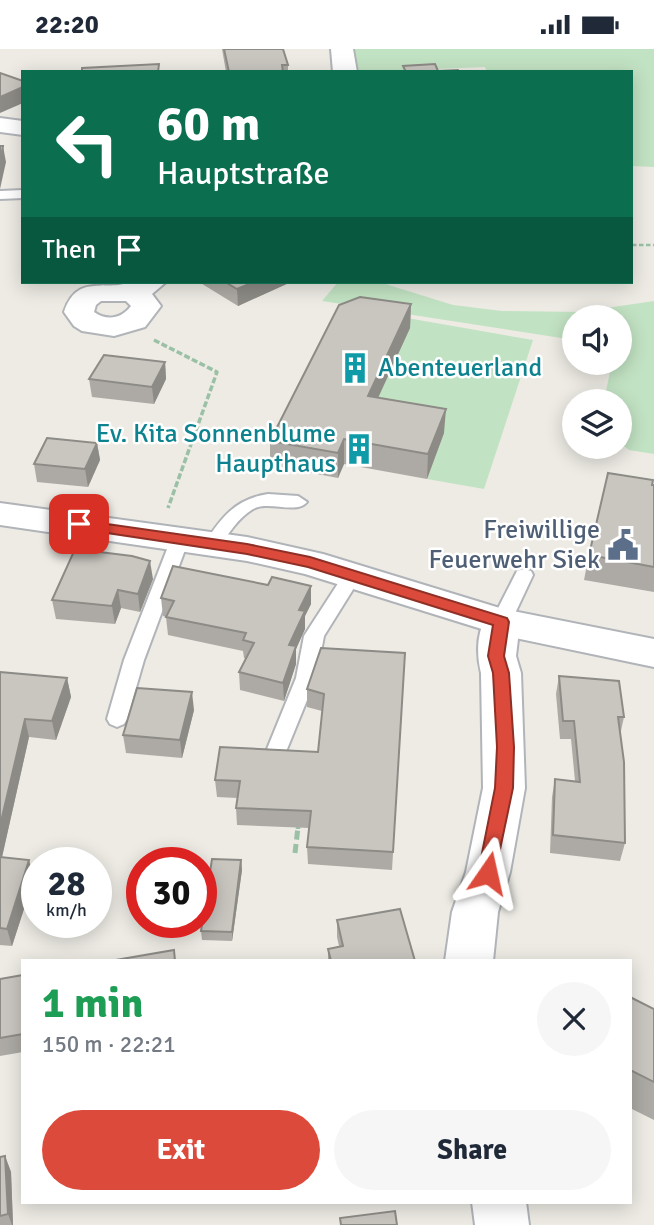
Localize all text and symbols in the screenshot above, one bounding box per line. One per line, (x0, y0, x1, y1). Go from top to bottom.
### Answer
text: 22:20 (35, 9, 99, 41)
text: 60 m (157, 94, 260, 154)
icon: left (42, 98, 133, 189)
text: Hauptstraße (157, 154, 330, 193)
icon: arrive (110, 231, 148, 269)
text: Then (42, 234, 96, 266)
map controls (562, 305, 632, 459)
button: sound (562, 305, 632, 375)
building icon: Abenteuerland (338, 351, 372, 385)
place label: Abenteuerland (378, 352, 542, 384)
button: layers (562, 389, 632, 459)
place label: Ev. Kita Sonnenblume Haupthaus (96, 418, 336, 480)
building icon: Ev. Kita Sonnenblume Haupthaus (342, 432, 376, 466)
pin (49, 494, 109, 554)
icon: arrive (60, 505, 98, 543)
place label: Freiwillige Feuerwehr Siek (428, 514, 600, 576)
public building icon: Freiwillige Feuerwehr Siek (606, 528, 640, 562)
position arrow (451, 836, 525, 910)
speed limit sign: 30 (126, 847, 217, 938)
text: 28 (48, 862, 85, 905)
text: km/h (46, 899, 87, 921)
text: 1 min (42, 978, 143, 1029)
button: close (537, 982, 611, 1056)
text: 150 m · 22:21 (42, 1030, 176, 1059)
button: Exit (42, 1110, 320, 1190)
button: Share (334, 1110, 611, 1190)

